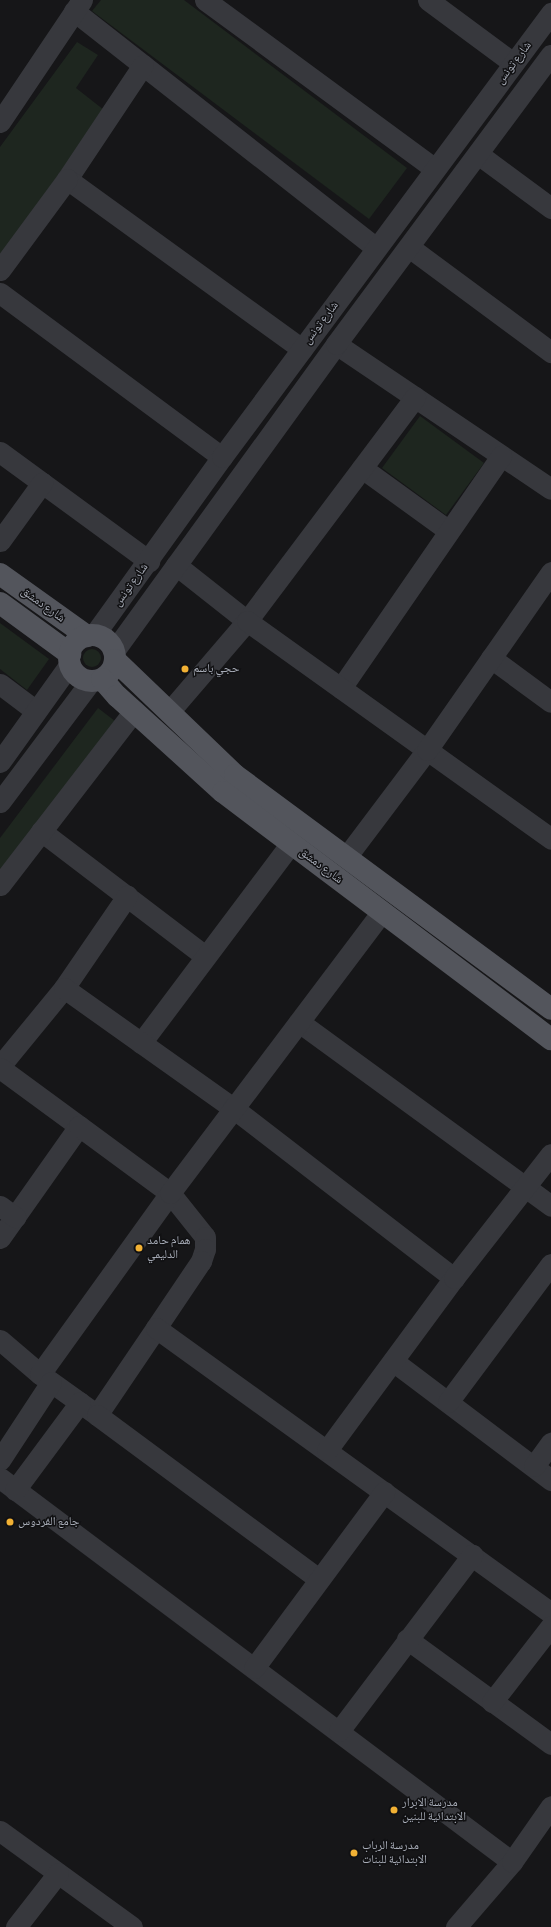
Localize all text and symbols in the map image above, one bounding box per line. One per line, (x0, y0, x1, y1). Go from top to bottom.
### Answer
street label: شارع تونس (493, 39, 535, 87)
street label: شارع تونس (300, 299, 342, 347)
street label: شارع تونس (110, 561, 152, 609)
street label: شارع دمشق (18, 584, 68, 626)
place label: حجي باسم (193, 662, 239, 676)
marker: حجي باسم (180, 664, 190, 674)
street label: شارع دمشق (296, 845, 346, 887)
place label: همام حامد الدليمي (147, 1234, 191, 1262)
marker: همام حامد الدليمي (134, 1243, 144, 1253)
place label: جامع الفردوس (18, 1515, 79, 1529)
marker: جامع الفردوس (5, 1517, 15, 1527)
place label: مدرسة الابرار الابتدائية للبنين (402, 1796, 466, 1824)
marker: مدرسة الابرار الابتدائية للبنين (389, 1805, 399, 1815)
place label: مدرسة الرباب الابتدائية للبنات (362, 1839, 427, 1867)
marker: مدرسة الرباب الابتدائية للبنات (349, 1848, 359, 1858)

